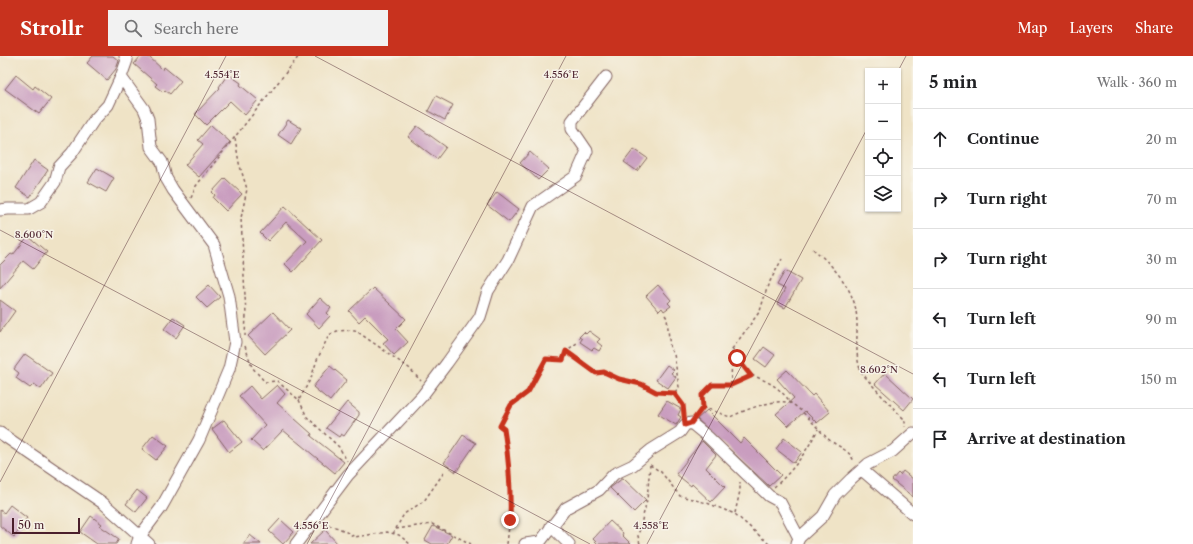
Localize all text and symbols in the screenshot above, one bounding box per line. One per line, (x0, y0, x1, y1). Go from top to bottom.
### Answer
search box (108, 10, 388, 46)
text: Strollr (20, 17, 84, 40)
icon: search (122, 17, 144, 39)
text: Search here (154, 19, 239, 38)
text: Map (1017, 19, 1047, 37)
text: Layers (1069, 19, 1113, 37)
text: Share (1135, 19, 1173, 37)
text: 4.554°E (204, 68, 240, 81)
text: 4.556°E (543, 68, 579, 81)
map controls (865, 68, 901, 212)
button: + (865, 68, 901, 104)
text: 5 min (929, 72, 977, 92)
text: Walk · 360 m (1097, 74, 1177, 90)
button: − (865, 104, 901, 140)
icon: ahead (929, 128, 951, 150)
text: Continue (967, 129, 1039, 148)
text: 20 m (1146, 131, 1177, 147)
button: locate (865, 140, 901, 176)
button: layers (865, 176, 901, 212)
icon: right (929, 188, 951, 210)
text: Turn right (967, 189, 1047, 208)
text: 70 m (1147, 191, 1177, 207)
text: 8.600°N (15, 228, 53, 241)
icon: right (929, 248, 951, 270)
text: Turn right (967, 249, 1047, 268)
text: 30 m (1146, 251, 1177, 267)
icon: left (929, 308, 951, 330)
text: Turn left (967, 309, 1036, 328)
text: 90 m (1146, 311, 1177, 327)
route start (728, 349, 746, 367)
text: 8.602°N (860, 363, 898, 376)
icon: left (929, 368, 951, 390)
text: Turn left (967, 369, 1036, 388)
text: 150 m (1141, 371, 1177, 387)
icon: arrive (929, 428, 951, 450)
text: Arrive at destination (967, 429, 1126, 448)
route end (501, 511, 519, 529)
scale bar (12, 516, 80, 535)
text: 50 m (18, 518, 44, 532)
text: 4.556°E (293, 519, 329, 532)
text: 4.558°E (633, 519, 669, 532)

